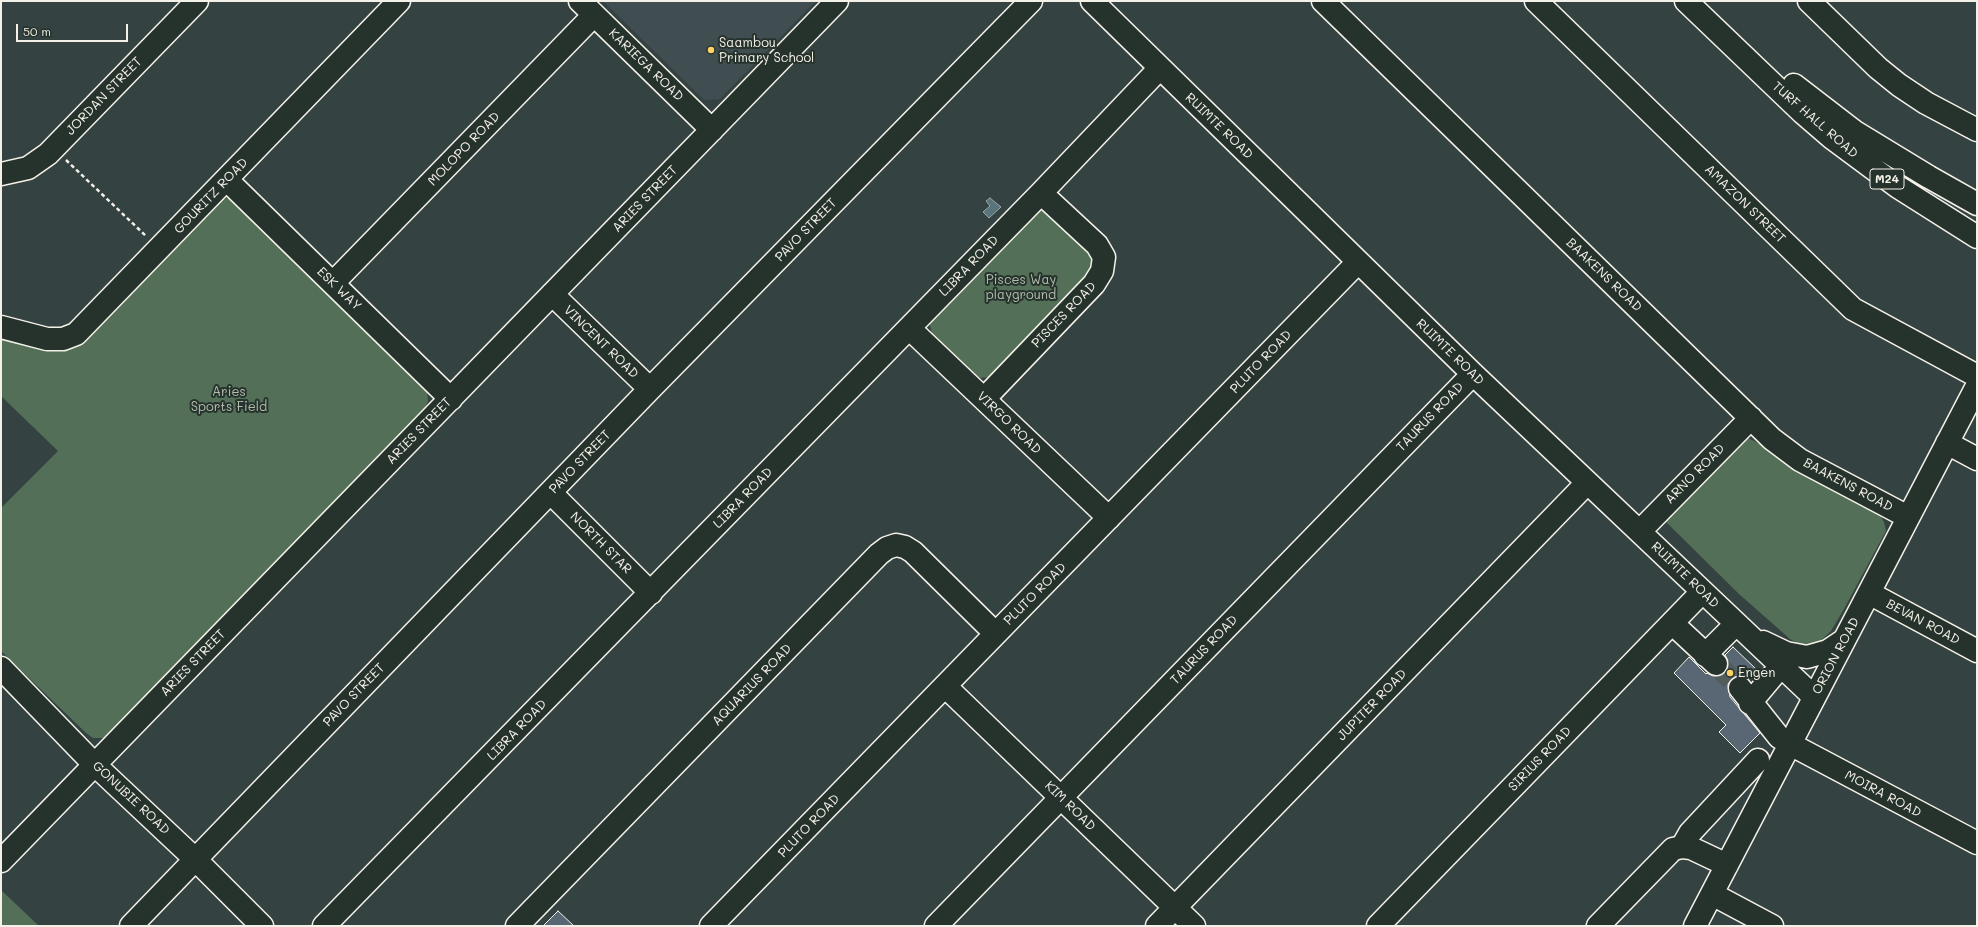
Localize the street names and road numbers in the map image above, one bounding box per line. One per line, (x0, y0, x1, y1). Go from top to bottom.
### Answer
street label: KARIEGA ROAD (605, 25, 687, 105)
street label: JORDAN STREET (63, 54, 145, 138)
street label: TURF HALL ROAD (1769, 79, 1861, 161)
street label: RUIMTE ROAD (1182, 90, 1256, 162)
street label: MOLOPO ROAD (425, 109, 503, 189)
street label: GOURITZ ROAD (171, 155, 251, 237)
street label: ARIES STREET (609, 162, 681, 236)
street label: AMAZON STREET (1701, 162, 1789, 246)
road number: M24 (1870, 169, 1904, 189)
street label: PAVO STREET (772, 195, 840, 265)
street label: LIBRA ROAD (936, 232, 1002, 300)
street label: BAAKENS ROAD (1563, 235, 1645, 315)
street label: ESK WAY (314, 264, 364, 314)
street label: PISCES ROAD (1029, 279, 1099, 351)
street label: VINCENT ROAD (560, 302, 642, 382)
street label: RUIMTE ROAD (1413, 316, 1487, 388)
street label: PLUTO ROAD (1227, 327, 1295, 397)
street label: TAURUS ROAD (1393, 379, 1467, 455)
street label: VIRGO ROAD (974, 389, 1044, 457)
street label: ARIES STREET (383, 394, 455, 468)
street label: PAVO STREET (546, 427, 614, 497)
street label: ARNO ROAD (1662, 441, 1728, 507)
street label: BAAKENS ROAD (1801, 455, 1895, 515)
street label: LIBRA ROAD (710, 464, 776, 532)
street label: NORTH STAR (567, 509, 635, 577)
street label: RUIMTE ROAD (1648, 539, 1722, 611)
street label: PLUTO ROAD (1001, 560, 1069, 628)
street label: BEVAN ROAD (1883, 596, 1963, 648)
street label: TAURUS ROAD (1167, 612, 1241, 688)
street label: ORION ROAD (1809, 615, 1863, 697)
street label: ARIES STREET (157, 626, 229, 700)
street label: AQUARIUS ROAD (709, 641, 795, 729)
street label: PAVO STREET (320, 660, 388, 730)
street label: JUPITER ROAD (1334, 666, 1410, 744)
street label: LIBRA ROAD (484, 696, 550, 764)
street label: SIRIUS ROAD (1505, 723, 1575, 795)
street label: GONUBIE ROAD (89, 758, 173, 838)
street label: MOIRA ROAD (1842, 767, 1924, 821)
street label: KIM ROAD (1041, 778, 1099, 834)
street label: PLUTO ROAD (775, 791, 843, 861)

